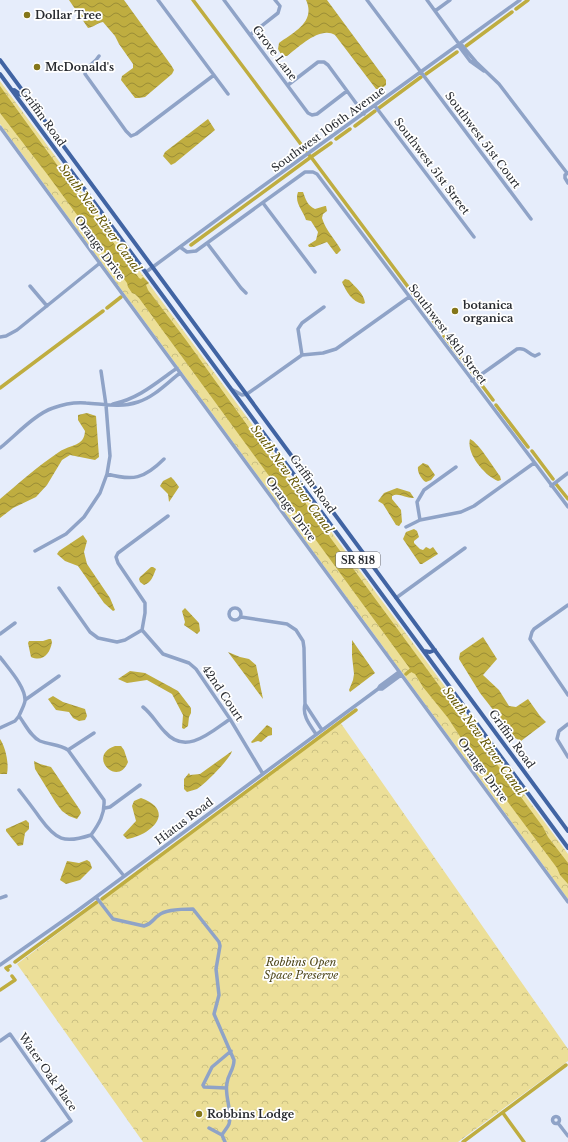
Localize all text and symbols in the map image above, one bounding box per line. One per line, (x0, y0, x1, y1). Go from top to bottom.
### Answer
place label: Dollar Tree (35, 8, 102, 22)
marker: Dollar Tree (22, 10, 32, 20)
street label: Grove Lane (250, 23, 300, 83)
place label: McDonald's (45, 60, 114, 74)
marker: McDonald's (32, 62, 42, 72)
street label: Southwest 106th Avenue (268, 83, 388, 175)
street label: Griffin Road (17, 85, 69, 150)
street label: Southwest 51st Court (442, 89, 524, 192)
street label: Southwest 51st Street (391, 115, 473, 218)
water label: South New River Canal (56, 160, 145, 275)
street label: Orange Drive (72, 213, 128, 283)
street label: Southwest 48th Street (406, 281, 491, 388)
place label: botanica organica (462, 298, 514, 325)
marker: botanica organica (450, 306, 460, 316)
water label: South New River Canal (248, 421, 337, 536)
street label: Griffin Road (287, 452, 339, 517)
street label: Orange Drive (263, 474, 319, 544)
road number: SR 818 (336, 552, 380, 568)
street label: 42nd Court (199, 662, 247, 724)
water label: South New River Canal (440, 683, 529, 798)
street label: Griffin Road (486, 707, 538, 772)
street label: Orange Drive (455, 735, 511, 805)
street label: Hiatus Road (152, 794, 216, 847)
park label: Robbins Open Space Preserve (264, 955, 338, 982)
street label: Water Oak Place (15, 1029, 80, 1114)
place label: Robbins Lodge (207, 1107, 295, 1121)
marker: Robbins Lodge (194, 1109, 204, 1119)

